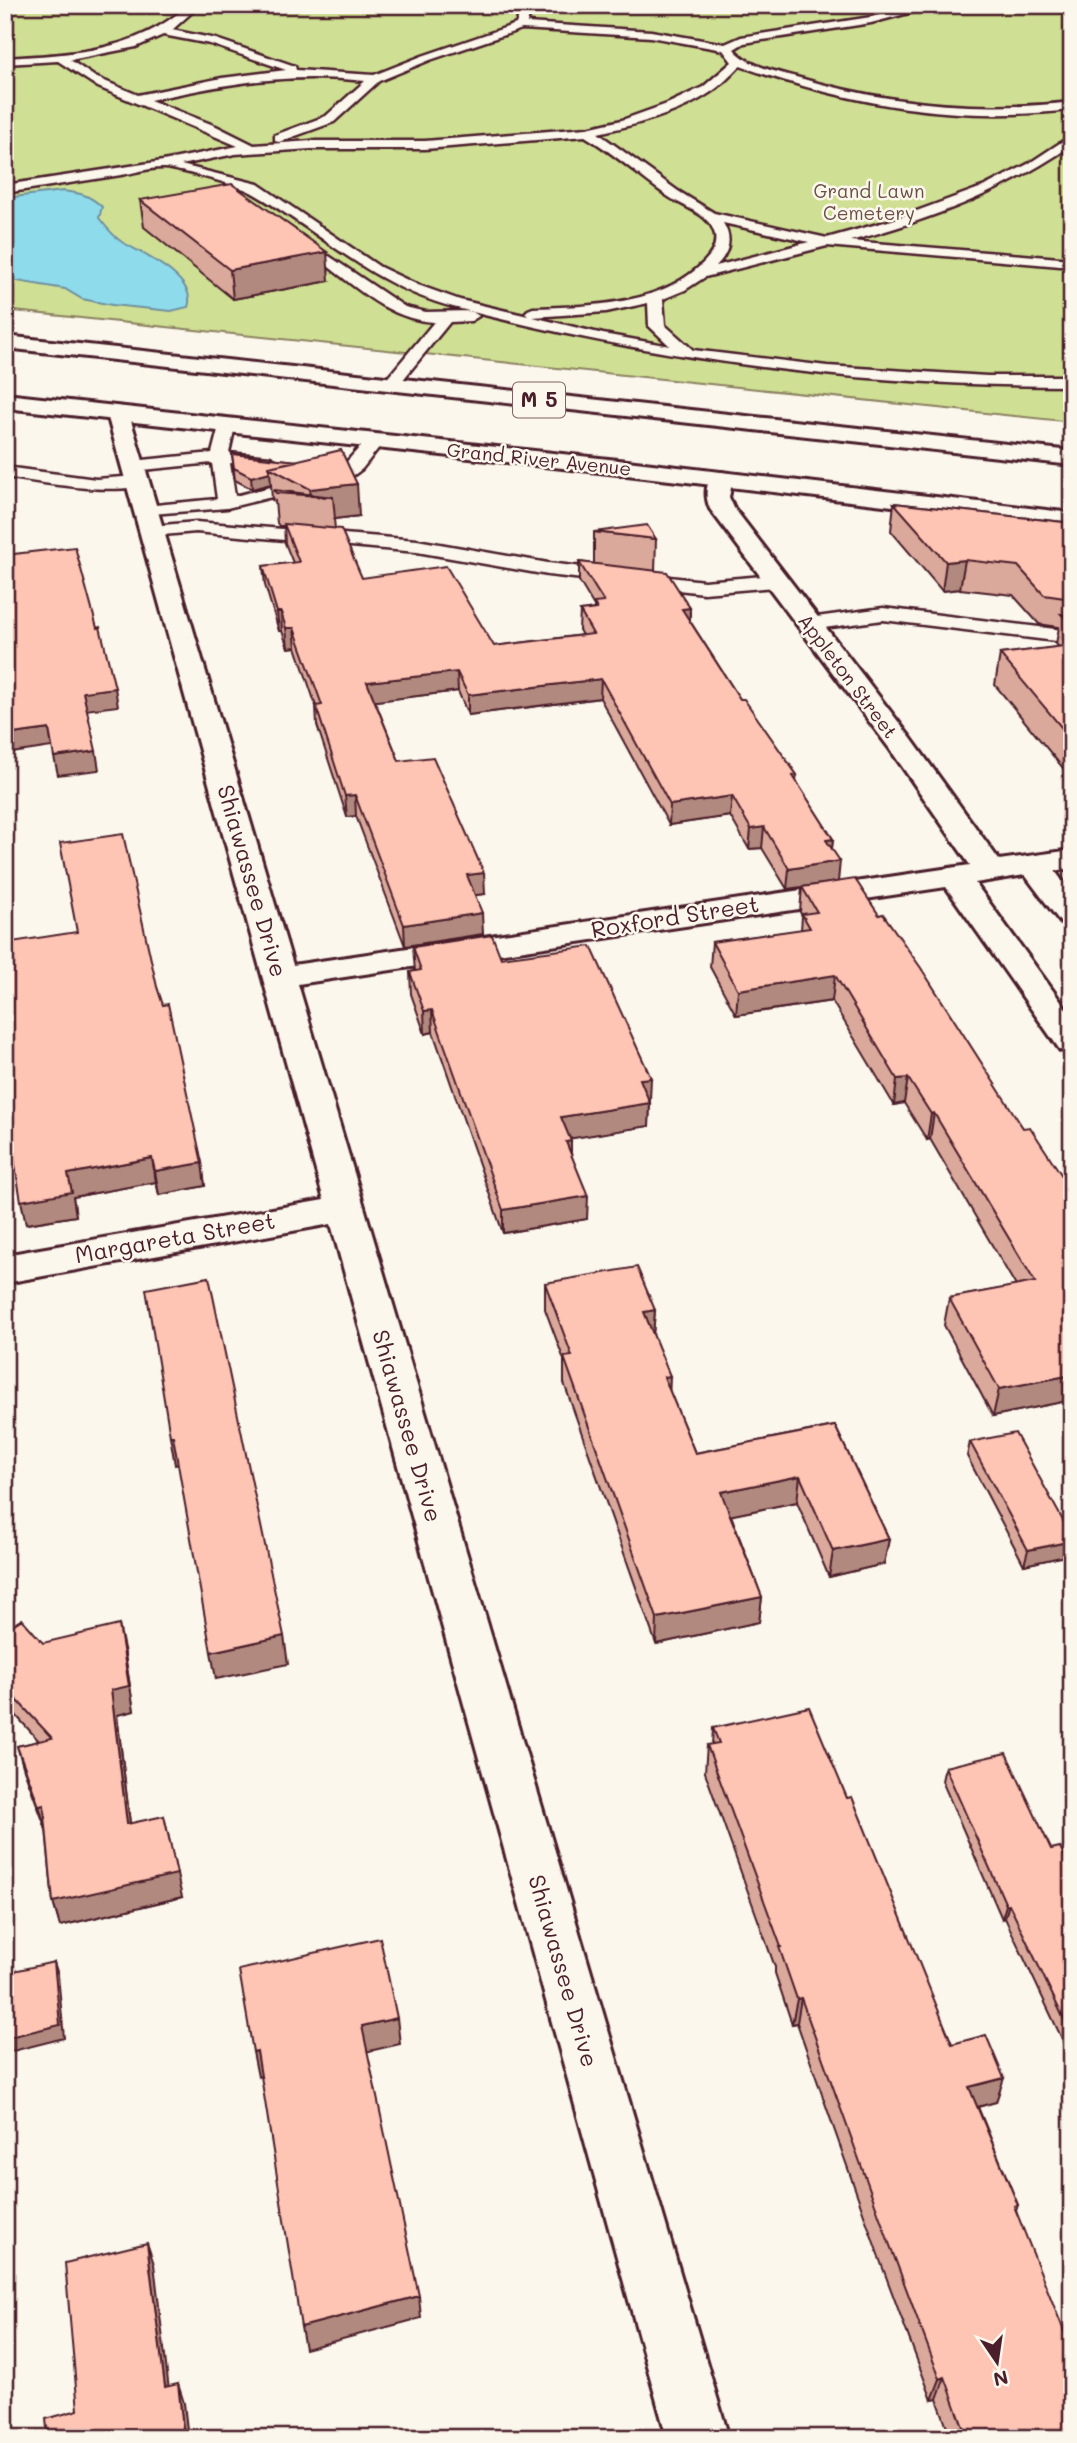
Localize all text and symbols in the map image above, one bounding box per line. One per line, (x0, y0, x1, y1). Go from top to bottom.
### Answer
park label: Grand Lawn Cemetery (813, 178, 925, 225)
road number: M 5 (513, 382, 565, 418)
street label: Grand River Avenue (446, 436, 632, 481)
street label: Appleton Street (793, 608, 903, 743)
street label: Shiawassee Drive (211, 781, 295, 980)
street label: Roxford Street (589, 888, 761, 944)
street label: Margareta Street (72, 1205, 277, 1269)
street label: Shiawassee Drive (366, 1326, 450, 1525)
street label: Shiawassee Drive (522, 1871, 606, 2070)
north arrow (962, 2328, 1032, 2398)
text: N (991, 2365, 1011, 2393)

